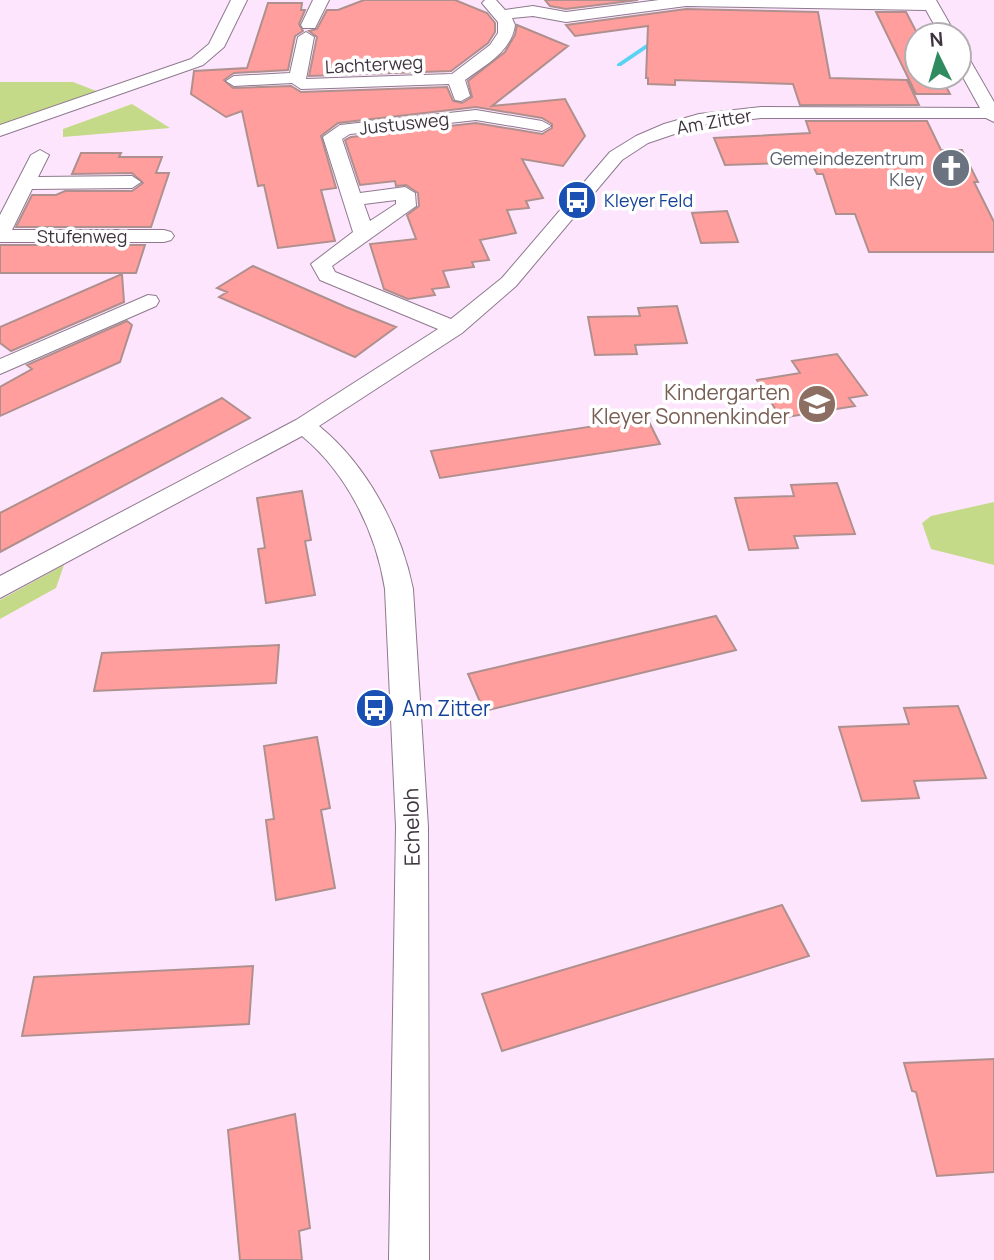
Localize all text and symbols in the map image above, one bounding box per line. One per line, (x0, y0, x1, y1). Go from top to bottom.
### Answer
north arrow (903, 21, 973, 91)
text: N (929, 26, 944, 53)
street label: Lachterweg (324, 49, 424, 79)
street label: Am Zitter (675, 103, 754, 139)
street label: Justusweg (358, 106, 450, 140)
place label: Gemeindezentrum Kley (770, 146, 924, 191)
church icon: Gemeindezentrum Kley (930, 147, 972, 189)
bus stop icon: Kleyer Feld (556, 179, 598, 221)
place label: Kleyer Feld (604, 188, 693, 212)
street label: Stufenweg (37, 224, 127, 248)
place label: Kindergarten Kleyer Sonnenkinder (591, 378, 790, 430)
school or university icon: Kindergarten Kleyer Sonnenkinder (796, 383, 838, 425)
bus stop icon: Am Zitter (354, 687, 396, 729)
place label: Am Zitter (402, 694, 491, 722)
street label: Echeloh (396, 788, 426, 866)

